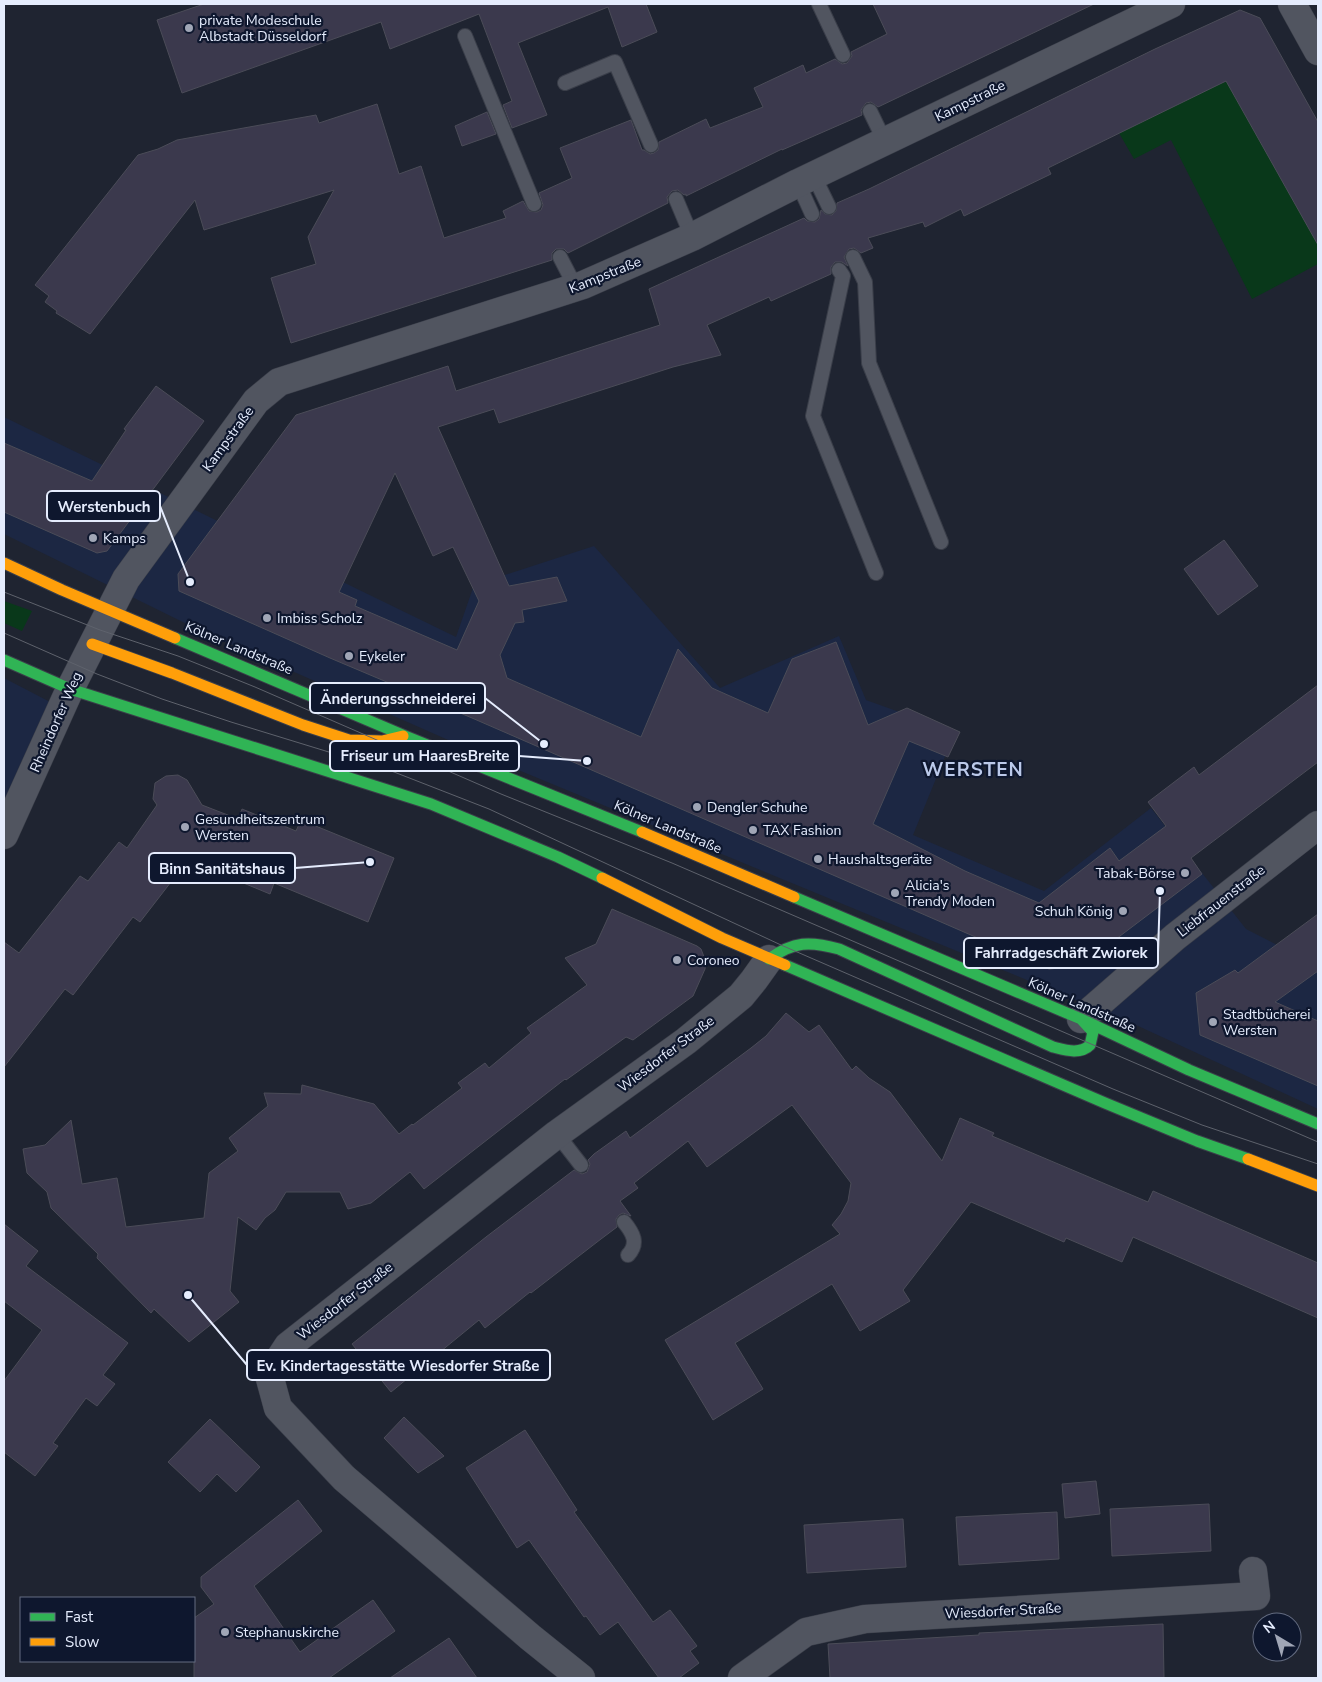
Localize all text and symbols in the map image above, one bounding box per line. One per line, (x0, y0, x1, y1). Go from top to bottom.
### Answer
place label: private Modeschule Albstadt Düsseldorf (199, 11, 327, 46)
marker: private Modeschule Albstadt Düsseldorf (183, 22, 195, 34)
street label: Kampstraße (932, 76, 1008, 126)
street label: Kampstraße (566, 252, 644, 298)
street label: Kampstraße (198, 403, 258, 475)
callout: Werstenbuch (47, 491, 160, 521)
text: Werstenbuch (57, 497, 151, 517)
place label: Kamps (103, 529, 146, 548)
marker: Kamps (87, 532, 99, 544)
place label: Imbiss Scholz (277, 609, 363, 628)
marker: Imbiss Scholz (261, 612, 273, 624)
street label: Kölner Landstraße (182, 617, 296, 679)
place label: Eykeler (359, 647, 405, 666)
marker: Eykeler (343, 650, 355, 662)
street label: Rheindorfer Weg (25, 669, 87, 775)
callout: Änderungsschneiderei (310, 683, 485, 713)
text: Änderungsschneiderei (320, 689, 476, 709)
callout: Friseur um HaaresBreite (330, 741, 519, 771)
text: Friseur um HaaresBreite (340, 746, 510, 766)
district label: WERSTEN (922, 757, 1024, 783)
street label: Kölner Landstraße (611, 796, 725, 858)
place label: Dengler Schuhe (707, 798, 807, 817)
marker: Dengler Schuhe (691, 801, 703, 813)
place label: Gesundheitszentrum Wersten (195, 810, 325, 845)
marker: Gesundheitszentrum Wersten (179, 821, 191, 833)
place label: TAX Fashion (763, 821, 842, 840)
marker: TAX Fashion (747, 824, 759, 836)
place label: Haushaltsgeräte (828, 850, 932, 869)
callout: Binn Sanitätshaus (149, 853, 295, 883)
marker: Haushaltsgeräte (812, 853, 824, 865)
text: Binn Sanitätshaus (159, 859, 285, 879)
street label: Liebfrauenstraße (1173, 861, 1269, 941)
place label: Tabak-Börse (1096, 864, 1175, 883)
marker: Tabak-Börse (1179, 867, 1191, 879)
place label: Alicia's Trendy Moden (905, 876, 995, 911)
marker: Alicia's Trendy Moden (889, 887, 901, 899)
place label: Schuh König (1035, 902, 1113, 921)
marker: Schuh König (1117, 905, 1129, 917)
callout: Fahrradgeschäft Zwiorek (964, 938, 1158, 968)
text: Fahrradgeschäft Zwiorek (974, 943, 1149, 963)
place label: Coroneo (687, 951, 740, 970)
marker: Coroneo (671, 954, 683, 966)
street label: Kölner Landstraße (1025, 973, 1139, 1037)
place label: Stadtbücherei Wersten (1223, 1005, 1310, 1040)
street label: Wiesdorfer Straße (614, 1011, 718, 1097)
marker: Stadtbücherei Wersten (1207, 1016, 1219, 1028)
street label: Wiesdorfer Straße (293, 1258, 397, 1344)
callout: Ev. Kindertagesstätte Wiesdorfer Straße (247, 1350, 550, 1380)
text: Ev. Kindertagesstätte Wiesdorfer Straße (257, 1356, 540, 1376)
legend (20, 1597, 195, 1662)
street label: Wiesdorfer Straße (944, 1598, 1062, 1624)
text: Fast (65, 1607, 94, 1627)
north arrow (1252, 1612, 1302, 1662)
text: N (1259, 1616, 1279, 1638)
place label: Stephanuskirche (235, 1623, 339, 1642)
marker: Stephanuskirche (219, 1626, 231, 1638)
text: Slow (65, 1632, 100, 1652)

